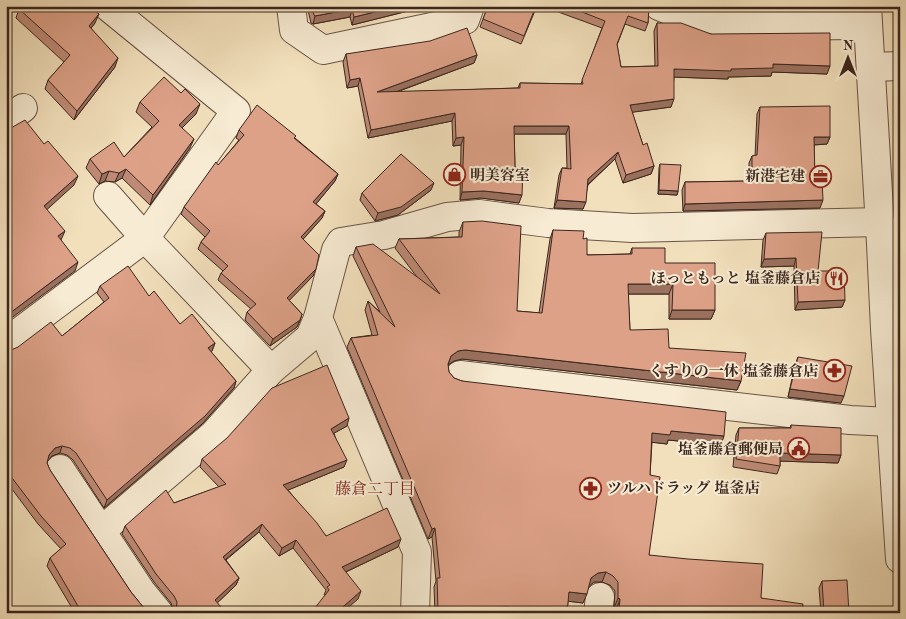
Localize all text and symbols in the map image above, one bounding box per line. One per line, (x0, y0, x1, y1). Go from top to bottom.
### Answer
north arrow (824, 32, 874, 82)
text: N (843, 39, 854, 53)
shop icon: 明美容室 (442, 163, 466, 187)
office icon: 新港宅建 (809, 164, 833, 188)
place label: 明美容室 (470, 167, 530, 184)
place label: 新港宅建 (745, 168, 805, 185)
restaurant icon: ほっともっと 塩釜藤倉店 (824, 266, 848, 290)
place label: ほっともっと 塩釜藤倉店 (651, 269, 820, 287)
pharmacy icon: くすりの一休 塩釜藤倉店 (822, 359, 846, 383)
place label: くすりの一休 塩釜藤倉店 (649, 362, 818, 380)
public building icon: 塩釜藤倉郵便局 (787, 437, 811, 461)
place label: 塩釜藤倉郵便局 (678, 440, 783, 458)
pharmacy icon: ツルハドラッグ 塩釜店 (579, 476, 603, 500)
place label: ツルハドラッグ 塩釜店 (607, 479, 760, 497)
district label: 藤倉二丁目 (335, 480, 415, 498)

